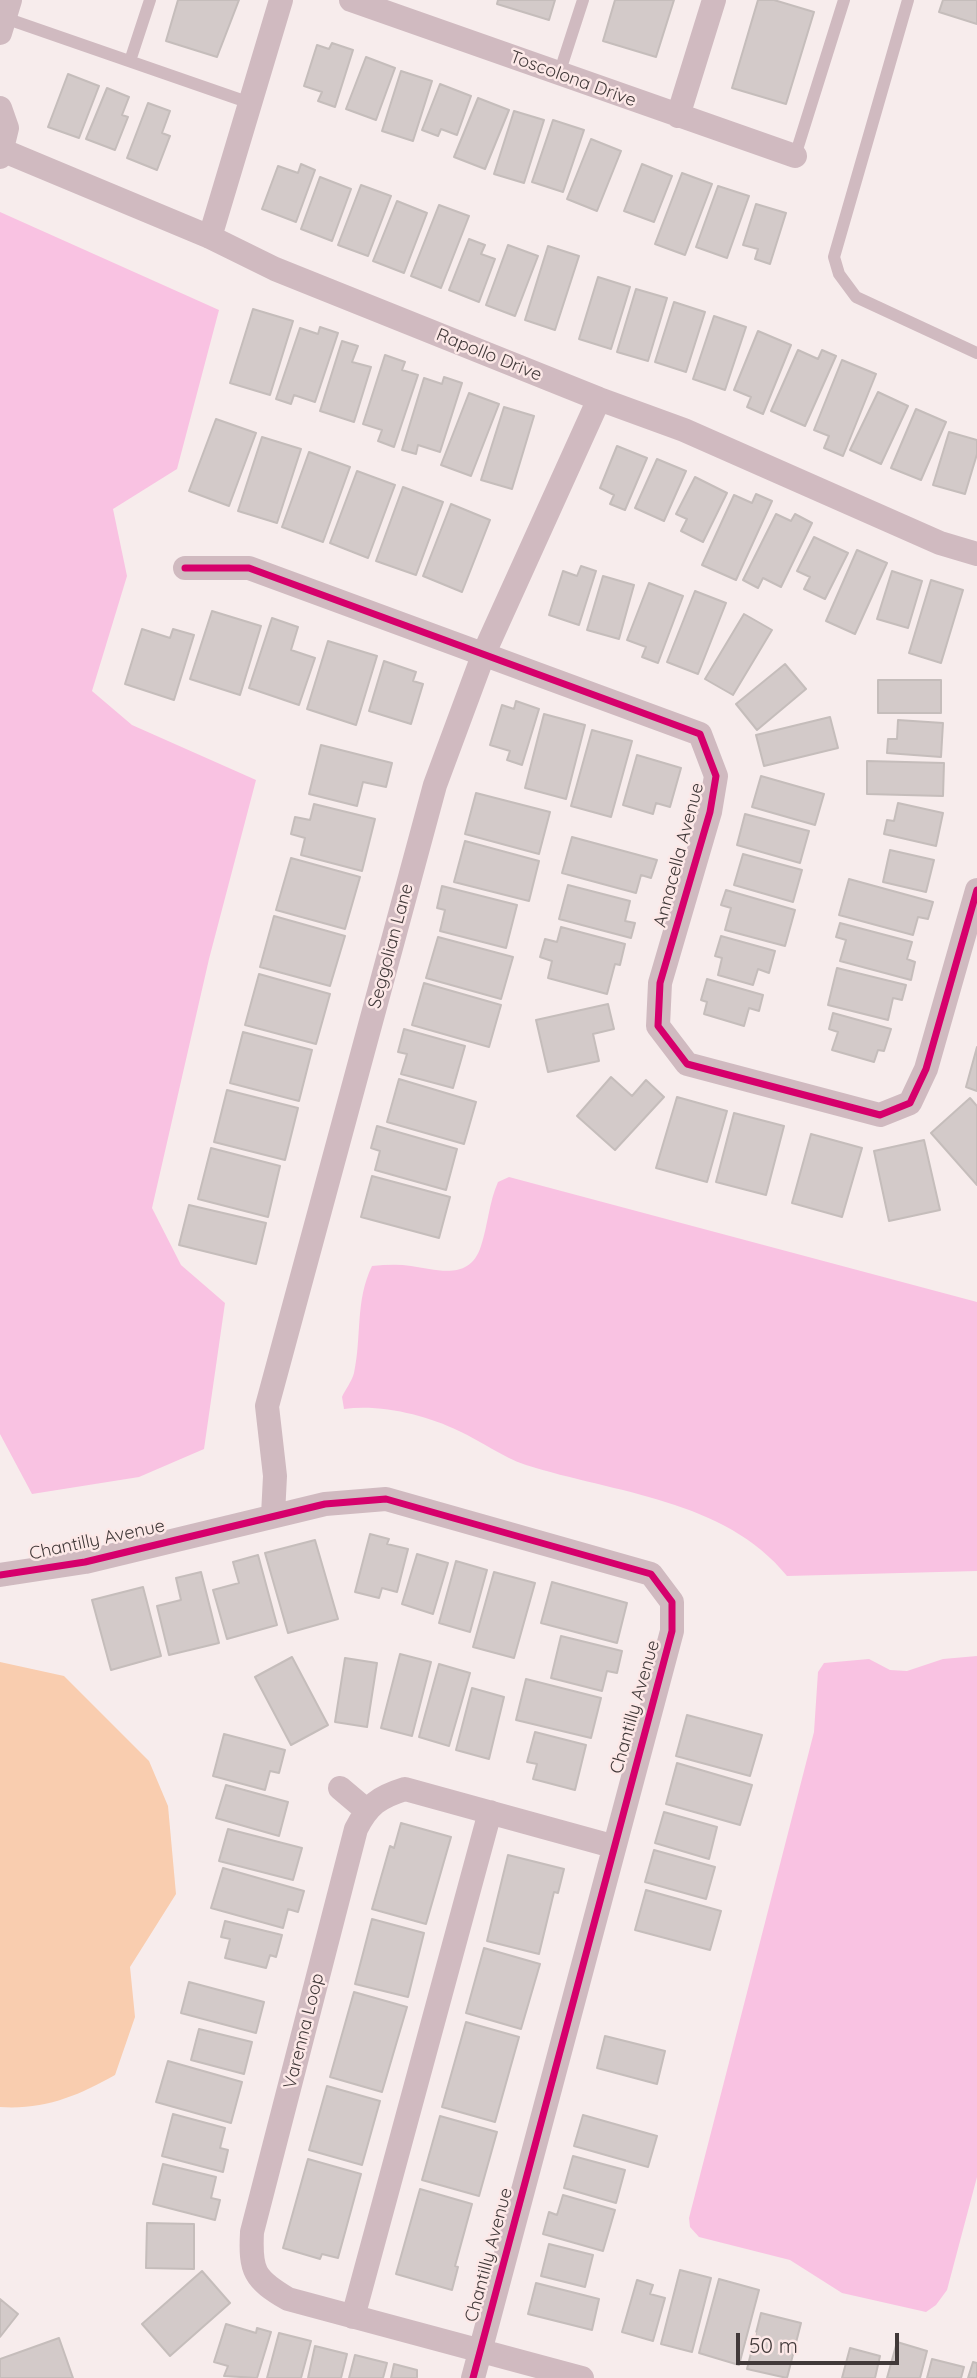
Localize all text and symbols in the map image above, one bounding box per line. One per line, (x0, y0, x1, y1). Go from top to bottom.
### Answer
street label: Toscolona Drive (507, 46, 639, 112)
street label: Rapollo Drive (433, 324, 545, 386)
street label: Annacella Avenue (649, 780, 709, 930)
street label: Seggolian Lane (364, 881, 418, 1011)
street label: Chantilly Avenue (27, 1515, 167, 1565)
street label: Chantilly Avenue (606, 1638, 664, 1776)
street label: Varenna Loop (279, 1971, 329, 2091)
street label: Chantilly Avenue (461, 2186, 517, 2324)
scale bar (739, 2318, 902, 2362)
text: 50 m (749, 2332, 798, 2358)

